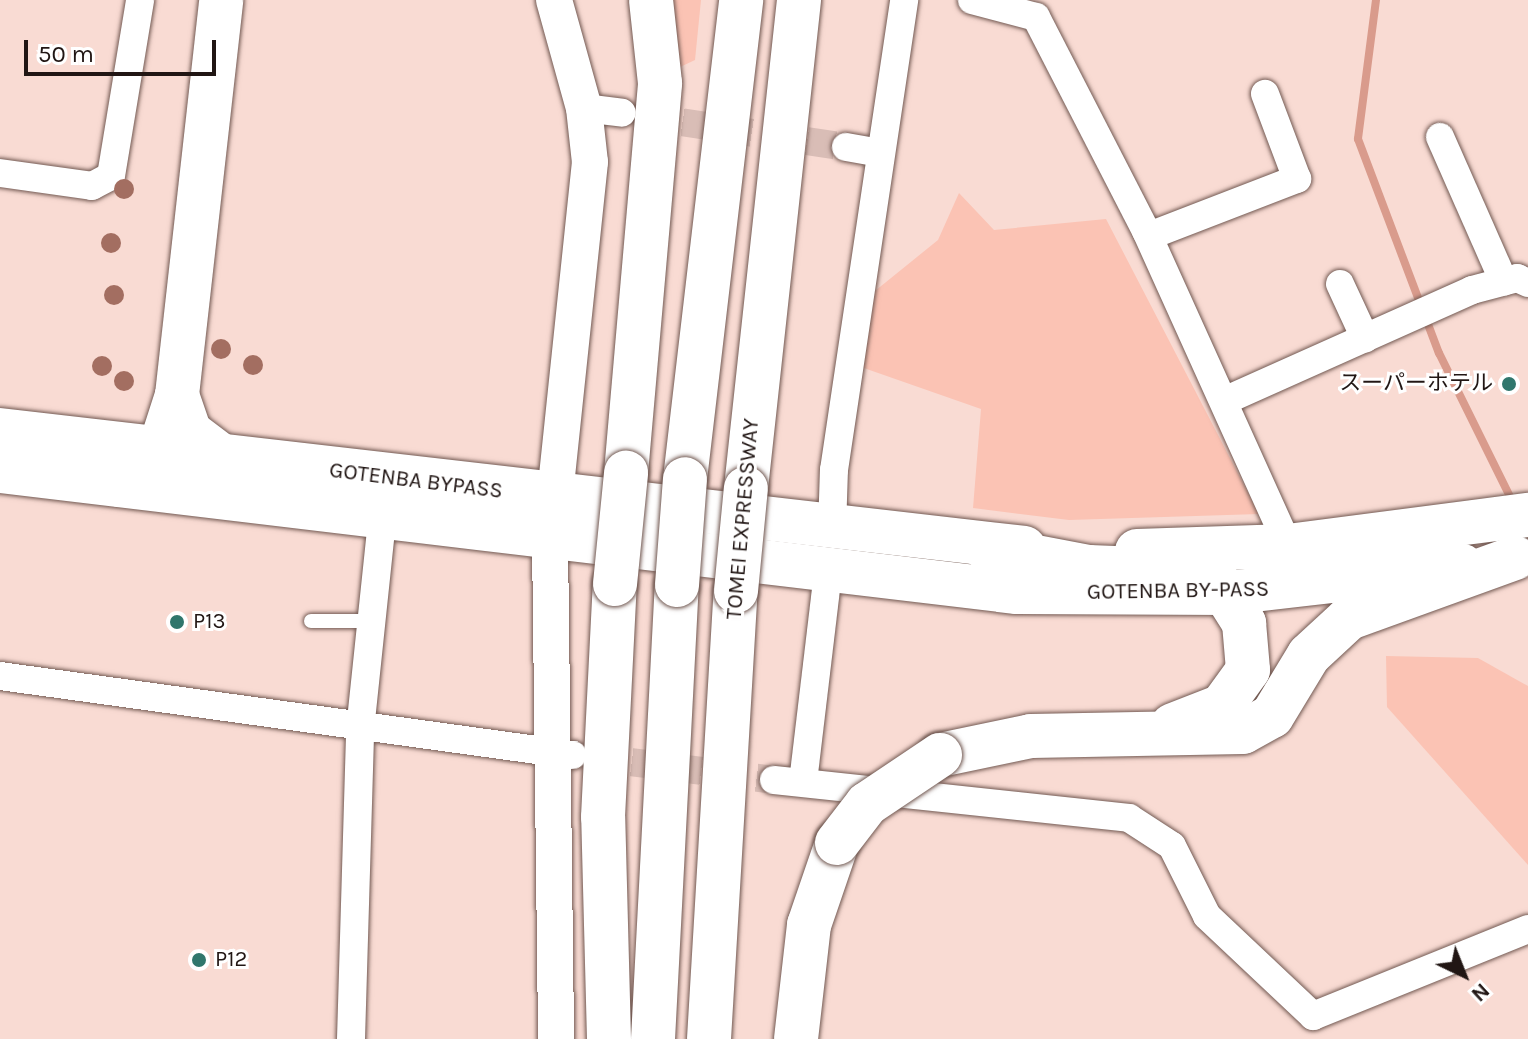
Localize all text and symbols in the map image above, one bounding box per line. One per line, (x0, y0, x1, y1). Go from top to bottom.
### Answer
scale bar (28, 24, 220, 74)
text: 50 m (38, 40, 94, 68)
place label: スーパーホテル (1339, 371, 1493, 397)
marker: スーパーホテル (1500, 375, 1518, 393)
street label: TOMEI EXPRESSWAY (721, 417, 765, 621)
street label: GOTENBA BYPASS (328, 457, 504, 505)
street label: GOTENBA BY-PASS (1087, 576, 1269, 606)
place label: P13 (193, 609, 225, 635)
marker: P13 (168, 613, 186, 631)
north arrow (1424, 935, 1504, 1015)
place label: P12 (215, 947, 247, 973)
marker: P12 (190, 951, 208, 969)
text: N (1466, 978, 1495, 1007)

